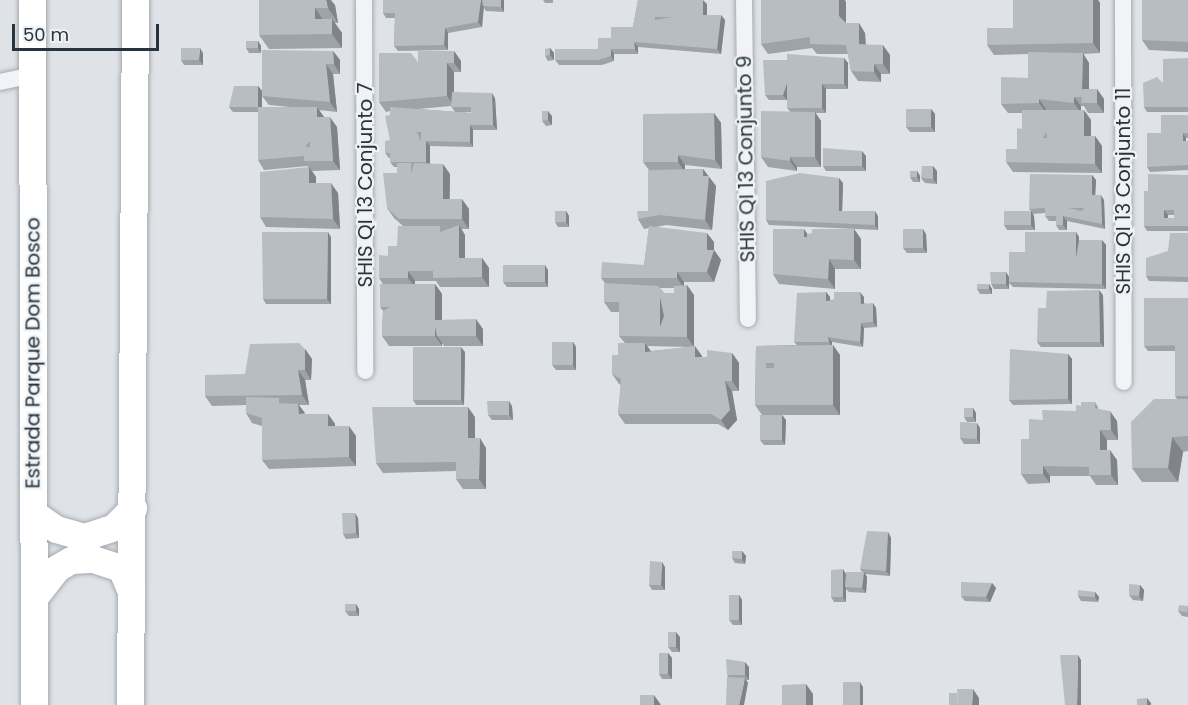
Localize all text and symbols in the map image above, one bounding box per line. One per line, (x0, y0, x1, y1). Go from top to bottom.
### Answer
scale bar (15, 12, 162, 50)
text: 50 m (23, 22, 69, 47)
street label: SHIS QI 13 Conjunto 9 (732, 55, 760, 263)
street label: SHIS QI 13 Conjunto 7 (353, 82, 377, 288)
street label: SHIS QI 13 Conjunto 11 (1111, 88, 1135, 294)
street label: Estrada Parque Dom Bosco (21, 217, 45, 489)

